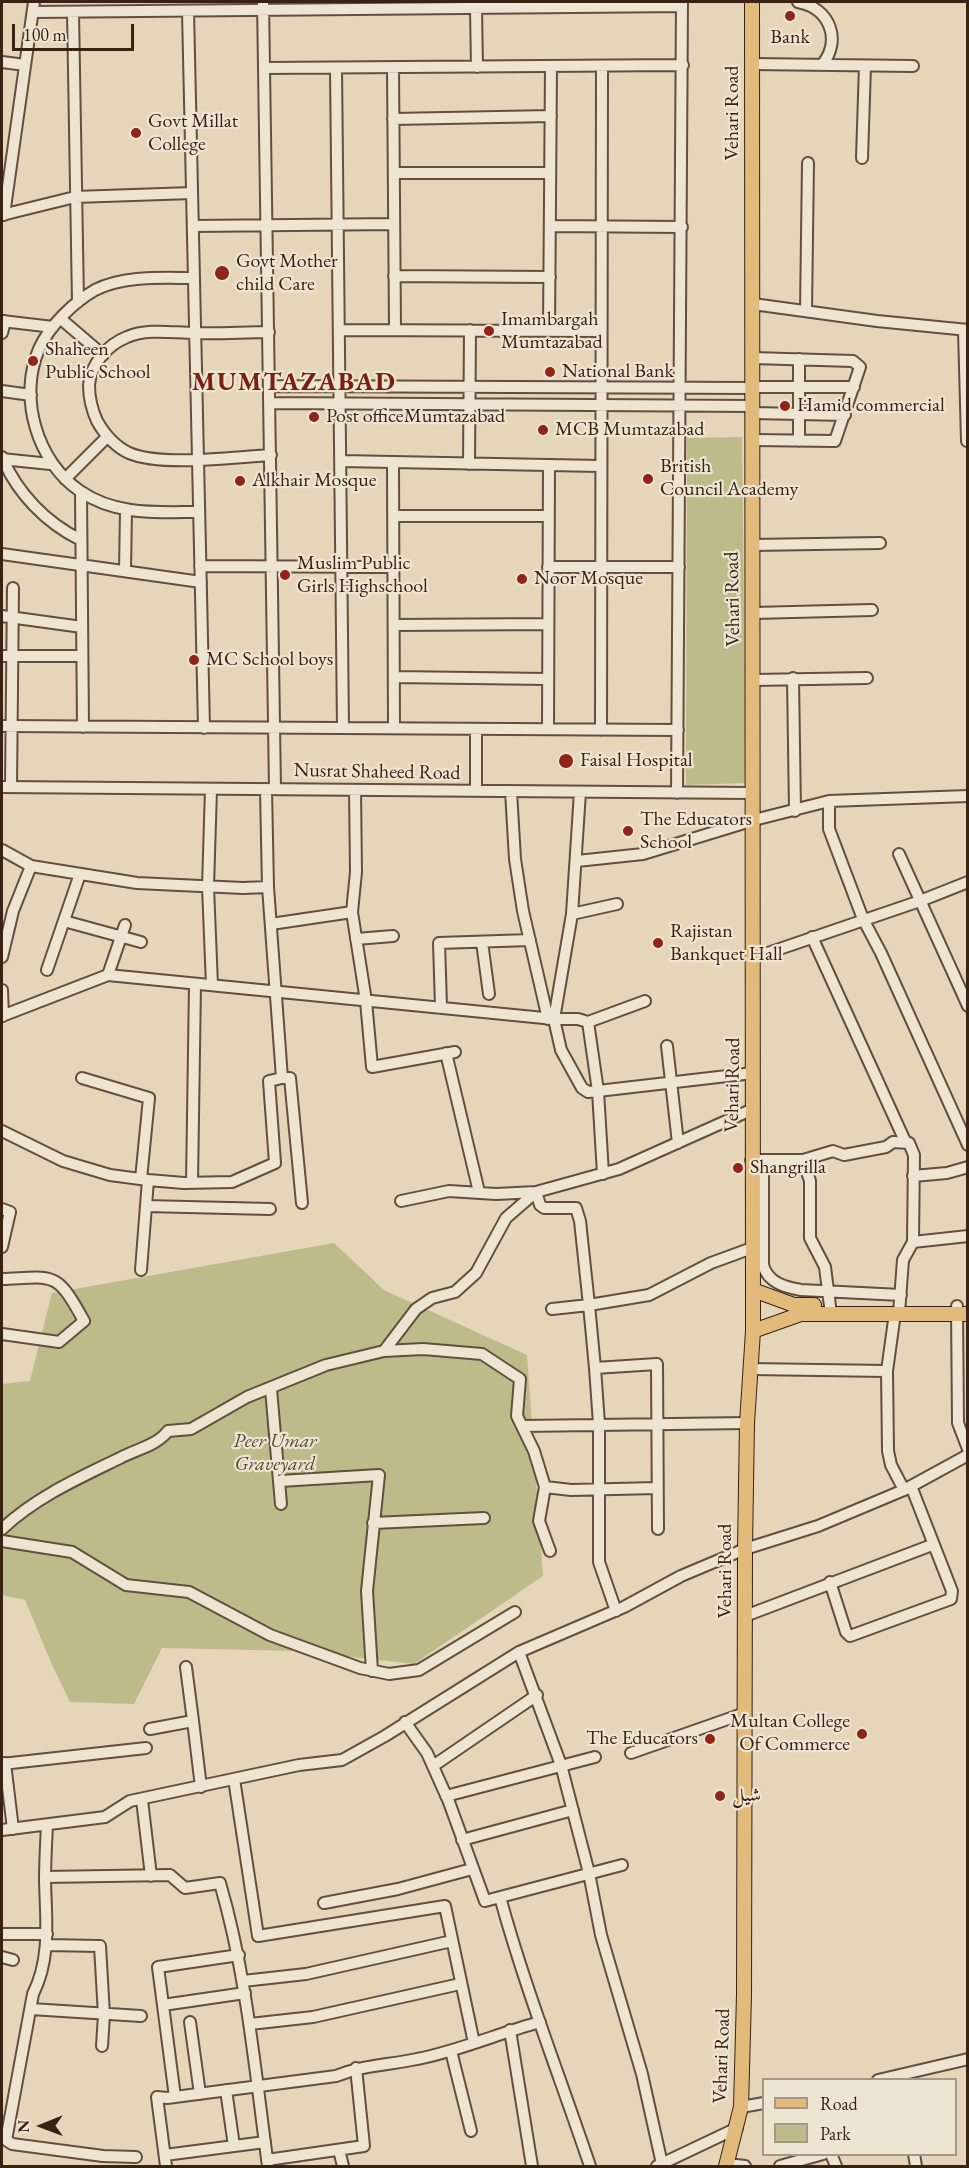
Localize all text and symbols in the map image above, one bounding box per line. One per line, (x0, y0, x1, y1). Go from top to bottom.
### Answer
marker: Bank (783, 9, 797, 23)
scale bar (15, 12, 136, 50)
text: 100 m (23, 23, 67, 46)
place label: Bank (770, 26, 810, 50)
street label: Vehari Road (721, 66, 745, 160)
place label: Govt Millat College (148, 110, 238, 157)
marker: Govt Millat College (129, 126, 143, 140)
place label: Govt Mother child Care (236, 250, 338, 297)
marker: Govt Mother child Care (213, 264, 231, 282)
place label: Imambargah Mumtazabad (501, 308, 602, 355)
marker: Imambargah Mumtazabad (482, 324, 496, 338)
place label: Shaheen Public School (45, 338, 150, 385)
marker: Shaheen Public School (26, 354, 40, 368)
place label: National Bank (562, 360, 674, 384)
marker: National Bank (543, 365, 557, 379)
district label: MUMTAZABAD (192, 367, 396, 399)
place label: Hamid commercial (797, 394, 945, 418)
marker: Hamid commercial (778, 399, 792, 413)
place label: Post officeMumtazabad (326, 405, 505, 429)
marker: Post officeMumtazabad (307, 410, 321, 424)
place label: MCB Mumtazabad (555, 418, 704, 442)
marker: MCB Mumtazabad (536, 423, 550, 437)
place label: British Council Academy (660, 455, 798, 502)
place label: Alkhair Mosque (252, 469, 377, 493)
marker: British Council Academy (641, 472, 655, 486)
marker: Alkhair Mosque (233, 474, 247, 488)
street label: Vehari Road (720, 551, 746, 647)
place label: Muslim Public Girls Highschool (297, 552, 428, 599)
place label: Noor Mosque (534, 567, 643, 591)
marker: Muslim Public Girls Highschool (278, 568, 292, 582)
marker: Noor Mosque (515, 572, 529, 586)
place label: MC School boys (206, 648, 333, 672)
marker: MC School boys (187, 653, 201, 667)
place label: Faisal Hospital (580, 749, 693, 773)
marker: Faisal Hospital (557, 752, 575, 770)
street label: Nusrat Shaheed Road (293, 759, 461, 785)
place label: The Educators School (640, 808, 752, 855)
marker: The Educators School (621, 824, 635, 838)
place label: Rajistan Bankquet Hall (670, 920, 782, 967)
marker: Rajistan Bankquet Hall (651, 936, 665, 950)
street label: Vehari Road (720, 1037, 746, 1133)
place label: Shangrilla (750, 1156, 826, 1180)
marker: Shangrilla (731, 1161, 745, 1175)
park label: Peer Umar Graveyard (233, 1430, 317, 1477)
street label: Vehari Road (714, 1524, 738, 1618)
place label: Multan College Of Commerce (730, 1710, 850, 1757)
place label: The Educators (586, 1727, 698, 1751)
marker: Multan College Of Commerce (855, 1727, 869, 1741)
marker: The Educators (703, 1732, 717, 1746)
place label: شیل (732, 1784, 761, 1808)
marker: شیل (713, 1789, 727, 1803)
street label: Vehari Road (708, 2008, 736, 2104)
legend (762, 2078, 957, 2156)
text: Road (820, 2092, 858, 2115)
north arrow (12, 2096, 72, 2156)
text: N (13, 2120, 34, 2133)
text: Park (820, 2122, 851, 2145)

